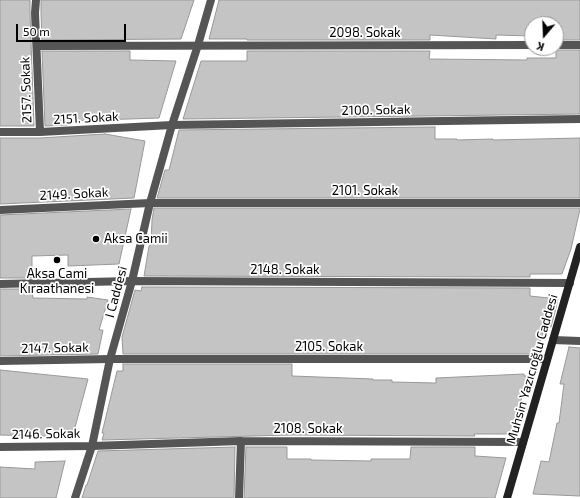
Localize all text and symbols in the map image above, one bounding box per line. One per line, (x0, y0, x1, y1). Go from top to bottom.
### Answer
scale bar (18, 16, 128, 42)
north arrow (524, 16, 564, 56)
text: 50 m (23, 24, 50, 38)
street label: 2098. Sokak (329, 25, 401, 41)
text: K (535, 40, 546, 54)
street label: 2157. Sokak (17, 57, 35, 123)
street label: 2100. Sokak (341, 102, 411, 118)
street label: 2151. Sokak (53, 108, 119, 128)
street label: 2101. Sokak (332, 183, 398, 199)
street label: 2149. Sokak (39, 184, 109, 204)
place label: Aksa Camii (104, 231, 168, 247)
marker: Aksa Camii (91, 234, 101, 244)
marker: Aksa Cami Kıraathanesi (52, 255, 62, 265)
street label: 2148. Sokak (250, 262, 320, 278)
street label: I Caddesi (102, 265, 130, 319)
place label: Aksa Cami Kıraathanesi (20, 266, 94, 297)
street label: Muhsin Yazıcıoğlu Caddesi (503, 292, 561, 446)
street label: 2105. Sokak (295, 339, 363, 355)
street label: 2147. Sokak (21, 340, 89, 356)
street label: 2108. Sokak (273, 421, 343, 437)
street label: 2146. Sokak (11, 426, 81, 442)

